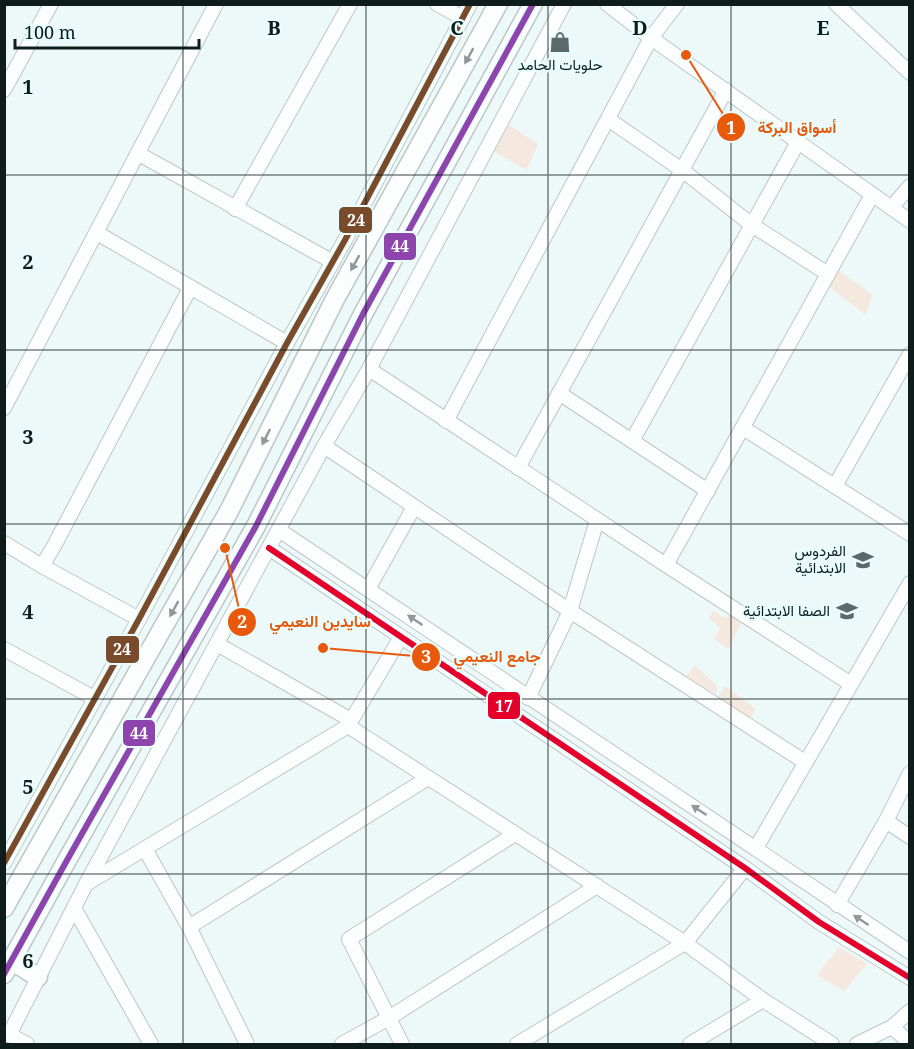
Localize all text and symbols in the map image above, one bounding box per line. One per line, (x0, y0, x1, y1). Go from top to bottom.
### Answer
scale bar (15, 12, 200, 50)
text: B (267, 14, 281, 41)
text: C (450, 14, 464, 41)
text: D (632, 14, 648, 41)
text: E (816, 14, 830, 41)
text: 100 m (24, 20, 76, 44)
shop icon: حلويات الحامد (548, 30, 572, 54)
one-way arrow (464, 48, 474, 65)
place label: حلويات الحامد (517, 54, 603, 74)
text: 1 (22, 73, 34, 100)
callout: أسواق البركة (716, 110, 849, 144)
text: 1 (726, 115, 736, 139)
text: أسواق البركة (758, 116, 836, 138)
line badge: 24 (338, 206, 373, 234)
text: 24 (347, 209, 365, 231)
line badge: 44 (383, 232, 417, 261)
text: 44 (391, 235, 409, 257)
text: 2 (22, 248, 34, 275)
one-way arrow (350, 255, 360, 272)
text: 3 (22, 423, 34, 450)
one-way arrow (261, 428, 271, 445)
place label: الفردوس الابتدائية (795, 540, 846, 577)
school or university icon: الفردوس الابتدائية (851, 548, 875, 572)
text: 4 (22, 598, 34, 625)
school or university icon: الصفا الابتدائية (835, 599, 859, 623)
one-way arrow (169, 600, 179, 617)
place label: الصفا الابتدائية (743, 600, 830, 620)
callout: سايدين النعيمي (227, 605, 383, 639)
text: 2 (237, 609, 247, 633)
text: سايدين النعيمي (269, 610, 371, 635)
one-way arrow (407, 615, 423, 626)
line badge: 24 (105, 635, 140, 664)
text: 24 (113, 638, 131, 660)
callout: جامع النعيمي (411, 640, 553, 674)
text: 3 (421, 644, 431, 668)
text: جامع النعيمي (453, 645, 541, 670)
line badge: 17 (487, 691, 521, 720)
text: 17 (495, 695, 513, 717)
line badge: 44 (122, 719, 156, 747)
text: 44 (130, 722, 148, 744)
text: 5 (22, 773, 34, 800)
one-way arrow (691, 805, 707, 816)
one-way arrow (853, 914, 869, 926)
text: 6 (22, 947, 34, 974)

